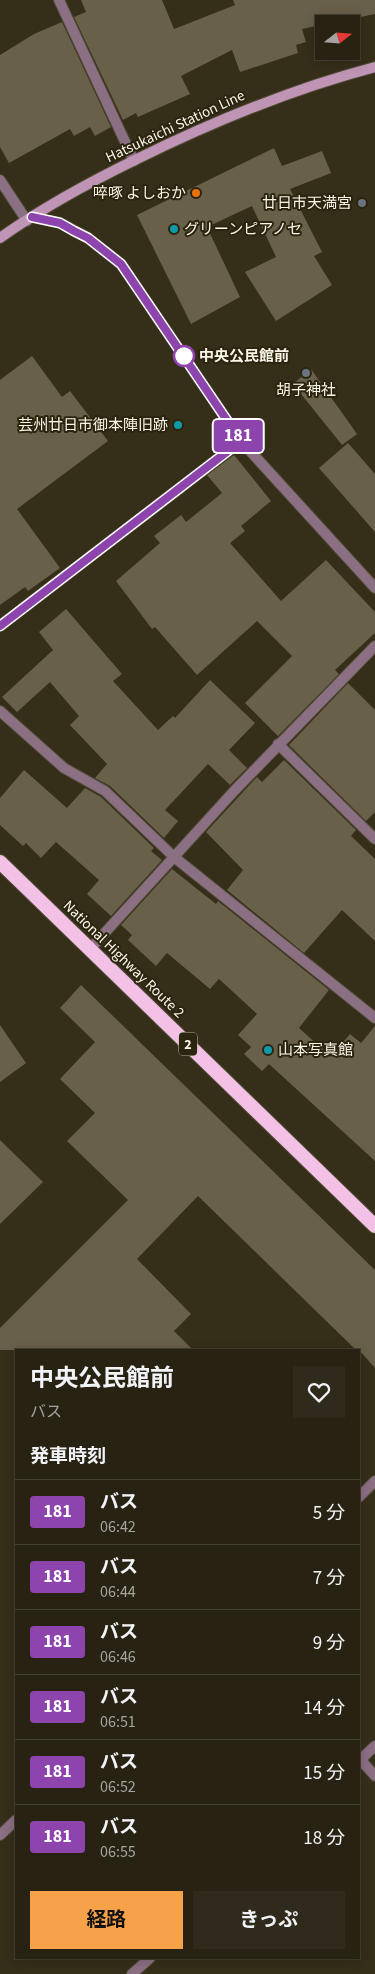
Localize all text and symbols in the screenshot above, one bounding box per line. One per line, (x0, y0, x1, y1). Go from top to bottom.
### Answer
north arrow (315, 15, 360, 60)
map controls (315, 15, 360, 60)
street label: Hatsukaichi Station Line (102, 85, 248, 168)
place label: 啐啄 よしおか (93, 183, 186, 204)
marker: 啐啄 よしおか (190, 187, 202, 199)
place label: 廿日市天満宮 (262, 193, 352, 214)
marker: 廿日市天満宮 (356, 197, 368, 209)
place label: グリーンピアノセ (184, 219, 302, 240)
marker: グリーンピアノセ (168, 223, 180, 235)
marker: 中央公民館前 (173, 345, 195, 367)
place label: 中央公民館前 (199, 346, 289, 367)
marker: 胡子神社 (300, 367, 312, 379)
place label: 胡子神社 (276, 380, 336, 401)
place label: 芸州廿日市御本陣旧跡 (18, 415, 168, 436)
marker: 芸州廿日市御本陣旧跡 (172, 419, 184, 431)
line badge: 181 (209, 420, 267, 452)
text: 181 (224, 423, 252, 448)
street label: National Highway Route 2 (58, 896, 189, 1023)
road number: 2 (179, 1032, 197, 1056)
place label: 山本写真館 (278, 1040, 353, 1061)
marker: 山本写真館 (262, 1044, 274, 1056)
text: 中央公民館前 (30, 1361, 174, 1396)
button: heart (293, 1366, 345, 1418)
text: バス (30, 1401, 62, 1423)
text: 発車時刻 (30, 1443, 106, 1470)
text: バス (100, 1489, 138, 1516)
text: 181 (43, 1499, 72, 1524)
text: 5 分 (313, 1500, 345, 1527)
text: 06:42 (100, 1516, 136, 1538)
text: バス (100, 1554, 138, 1581)
text: 181 (43, 1564, 72, 1589)
text: 7 分 (313, 1565, 345, 1592)
text: 06:44 (100, 1581, 136, 1603)
text: バス (100, 1619, 138, 1646)
text: 181 (43, 1629, 72, 1654)
text: 9 分 (313, 1630, 345, 1657)
text: 06:46 (100, 1646, 136, 1668)
text: バス (100, 1684, 138, 1711)
text: 181 (43, 1694, 72, 1719)
text: 14 分 (303, 1695, 345, 1722)
text: 06:51 (100, 1711, 136, 1733)
text: バス (100, 1749, 138, 1776)
text: 181 (43, 1759, 72, 1784)
text: 15 分 (303, 1760, 345, 1787)
text: 06:52 (100, 1776, 136, 1798)
text: バス (100, 1814, 138, 1841)
text: 181 (43, 1824, 72, 1849)
text: 18 分 (303, 1825, 345, 1852)
text: 06:55 (100, 1841, 136, 1863)
button: 経路 (30, 1891, 183, 1949)
button: きっぷ (193, 1891, 345, 1949)

